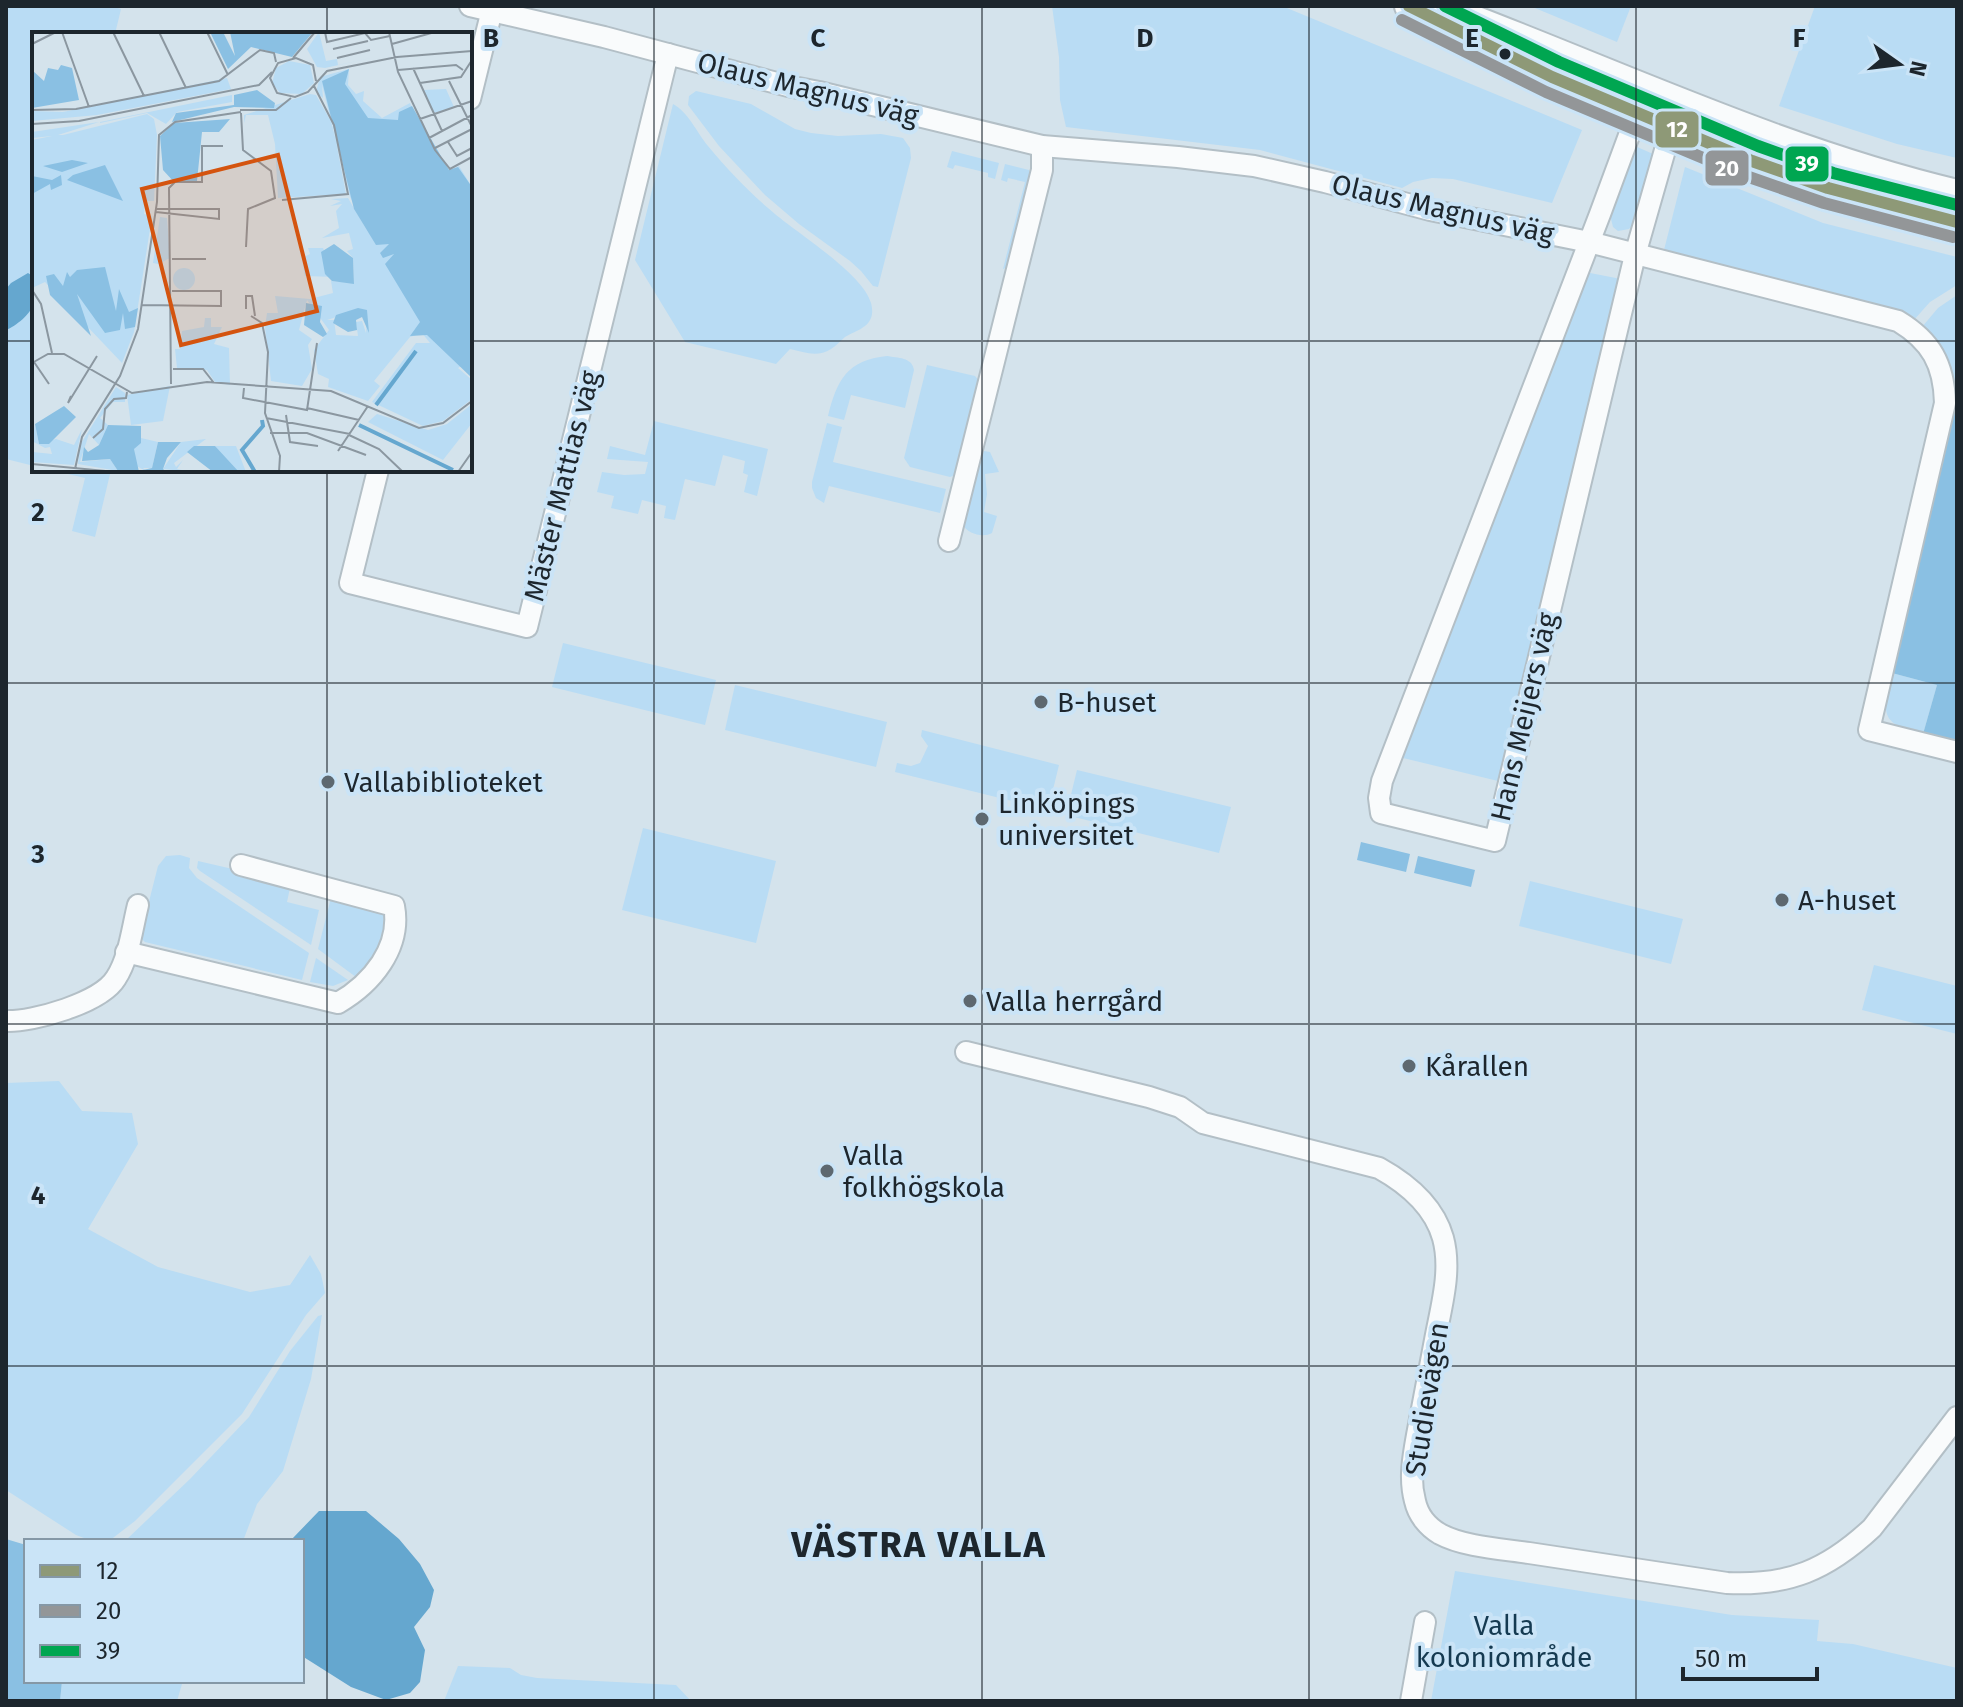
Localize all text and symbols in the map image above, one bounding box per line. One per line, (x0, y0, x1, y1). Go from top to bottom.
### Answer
text: B (483, 23, 499, 54)
text: C (811, 23, 826, 54)
text: D (1137, 23, 1154, 54)
text: E (1465, 23, 1479, 54)
text: F (1793, 23, 1806, 54)
north arrow (1859, 24, 1939, 104)
inset map (32, 32, 472, 472)
street label: Olaus Magnus väg (694, 46, 922, 133)
unlabelled marker (1497, 46, 1513, 62)
text: N (1903, 58, 1933, 79)
line badge: 12 (1654, 110, 1700, 149)
text: 12 (1666, 116, 1688, 143)
line badge: 39 (1784, 145, 1830, 183)
line badge: 20 (1704, 149, 1750, 187)
text: 39 (1794, 150, 1819, 177)
text: 20 (1715, 155, 1739, 182)
street label: Olaus Magnus väg (1329, 167, 1558, 251)
street label: Mäster Mattias väg (517, 367, 607, 605)
text: 2 (31, 497, 45, 528)
street label: Hans Meijers väg (1484, 609, 1564, 824)
place label: B-huset (1057, 686, 1157, 719)
marker: B-huset (1032, 693, 1050, 711)
place label: Vallabiblioteket (344, 766, 544, 799)
marker: Vallabiblioteket (319, 773, 337, 791)
place label: Linköpings universitet (998, 787, 1135, 852)
marker: Linköpings universitet (973, 810, 991, 828)
text: 3 (30, 839, 45, 870)
place label: A-huset (1798, 884, 1897, 917)
marker: A-huset (1773, 891, 1791, 909)
place label: Valla herrgård (986, 985, 1163, 1018)
marker: Valla herrgård (961, 992, 979, 1010)
place label: Kårallen (1425, 1050, 1529, 1083)
marker: Kårallen (1400, 1057, 1418, 1075)
place label: Valla folkhögskola (843, 1139, 1005, 1204)
marker: Valla folkhögskola (818, 1162, 836, 1180)
text: 4 (31, 1180, 46, 1211)
street label: Studievägen (1399, 1320, 1455, 1478)
district label: VÄSTRA VALLA (790, 1523, 1047, 1567)
legend (24, 1539, 304, 1683)
text: 12 (96, 1557, 118, 1585)
text: 20 (96, 1597, 121, 1625)
park label: Valla koloniområde (1416, 1609, 1592, 1674)
scale bar (1683, 1631, 1817, 1681)
text: 39 (96, 1637, 120, 1665)
text: 50 m (1695, 1645, 1747, 1673)

